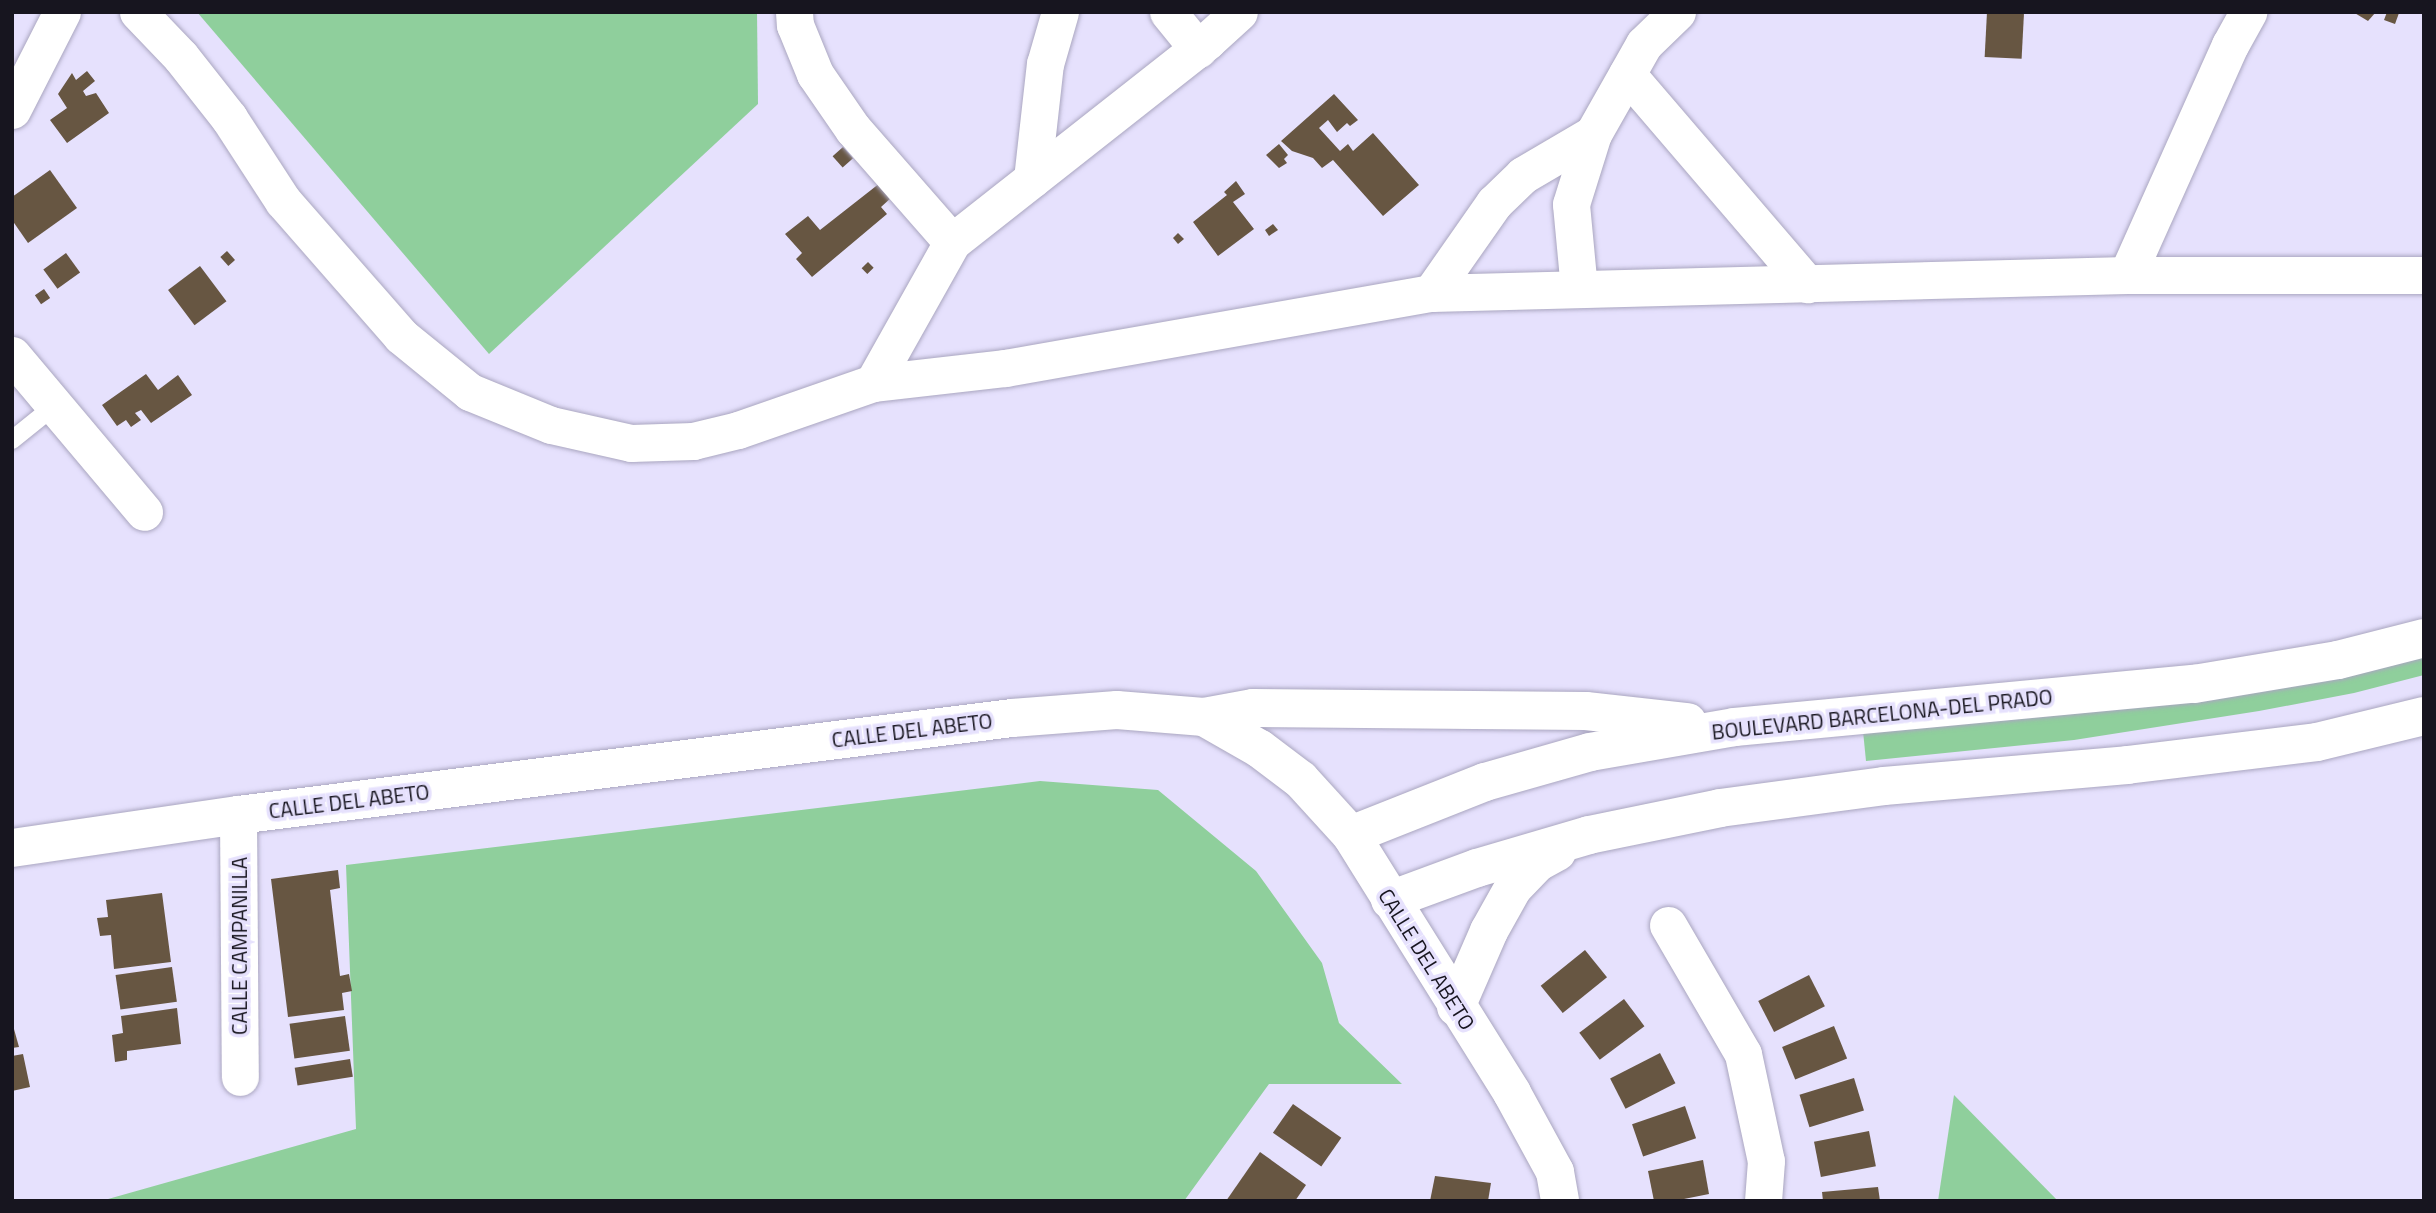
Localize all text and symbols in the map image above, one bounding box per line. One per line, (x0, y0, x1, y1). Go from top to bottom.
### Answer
street label: BOULEVARD BARCELONA-DEL PRADO (1710, 684, 2054, 744)
street label: CALLE DEL ABETO (830, 708, 994, 752)
street label: CALLE DEL ABETO (267, 779, 431, 823)
street label: CALLE CAMPANILLA (226, 857, 252, 1035)
street label: CALLE DEL ABETO (1373, 884, 1481, 1034)

